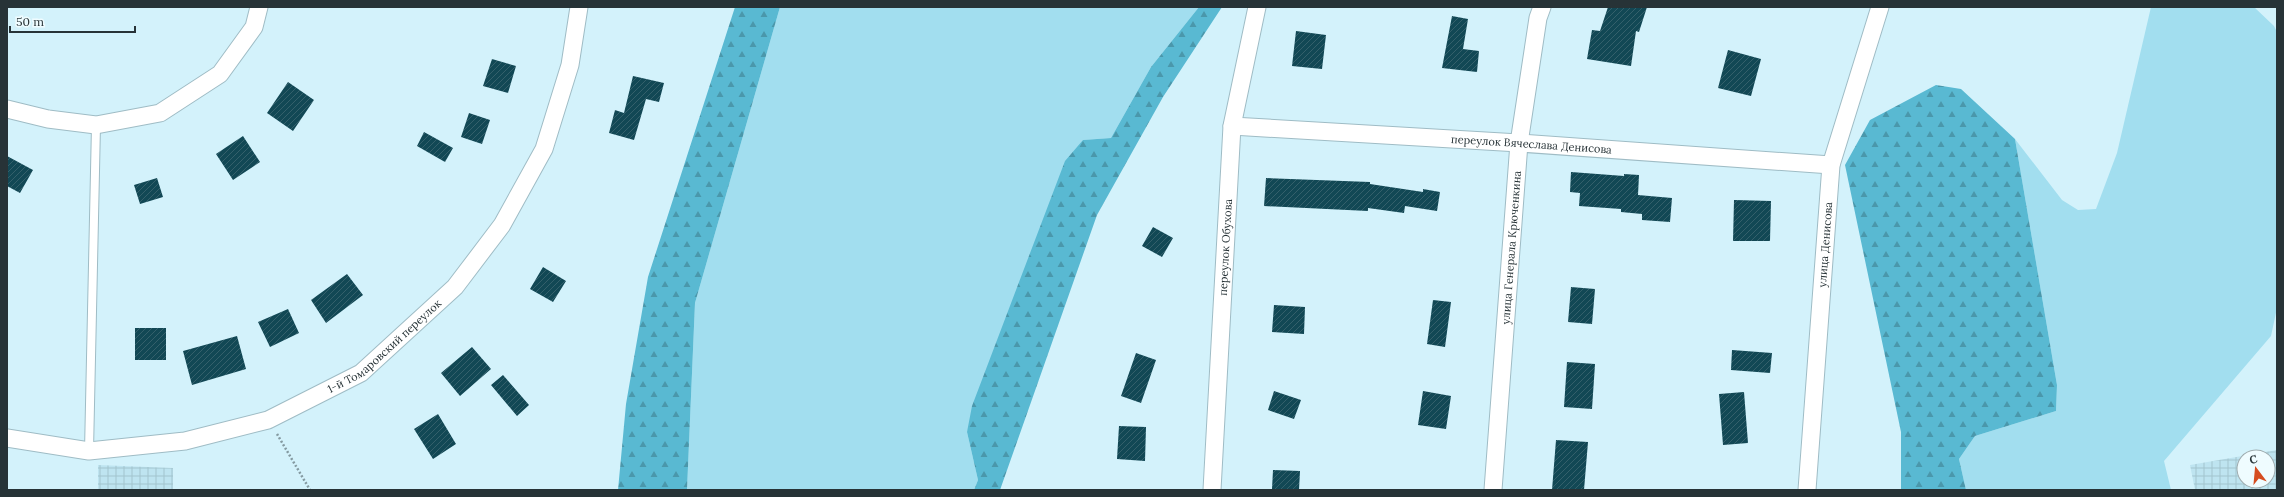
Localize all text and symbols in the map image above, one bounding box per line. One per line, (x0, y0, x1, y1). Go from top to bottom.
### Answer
scale bar (10, 8, 135, 34)
text: 50 m (16, 14, 44, 29)
street label: переулок Вячеслава Денисова (1451, 132, 1613, 157)
street label: улица Генерала Крюченкина (1498, 170, 1524, 325)
street label: переулок Обухова (1216, 198, 1235, 296)
street label: улица Денисова (1815, 201, 1835, 288)
street label: 1-й Томаровский переулок (325, 296, 444, 396)
north arrow (2236, 449, 2276, 489)
text: С (2248, 451, 2259, 467)

